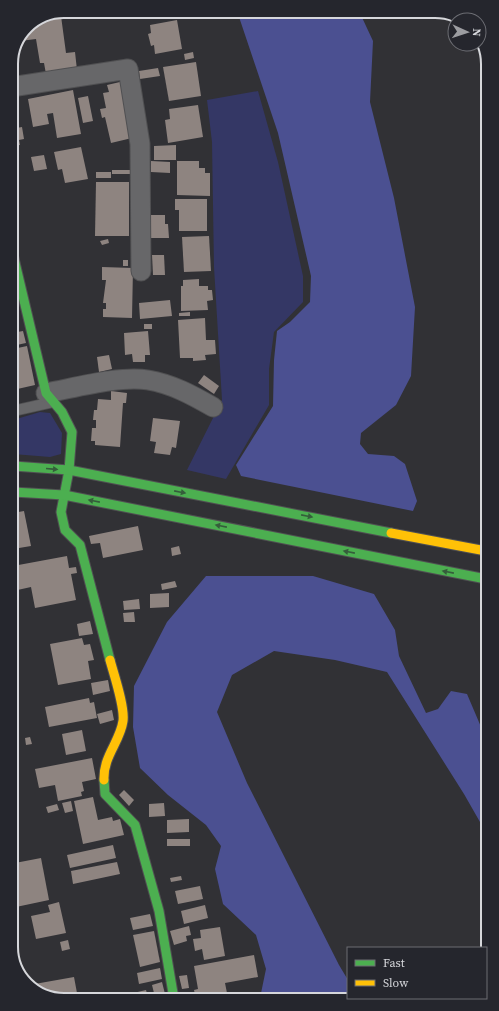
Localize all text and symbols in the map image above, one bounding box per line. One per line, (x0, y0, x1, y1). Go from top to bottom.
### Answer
north arrow (447, 12, 487, 52)
text: N (469, 28, 484, 37)
one-way arrow (46, 466, 58, 472)
one-way arrow (173, 489, 186, 495)
one-way arrow (88, 497, 100, 503)
one-way arrow (301, 514, 313, 520)
one-way arrow (215, 523, 227, 529)
one-way arrow (343, 549, 355, 555)
one-way arrow (442, 568, 454, 574)
legend (347, 947, 487, 999)
text: Fast (383, 955, 405, 971)
text: Slow (383, 975, 409, 991)

